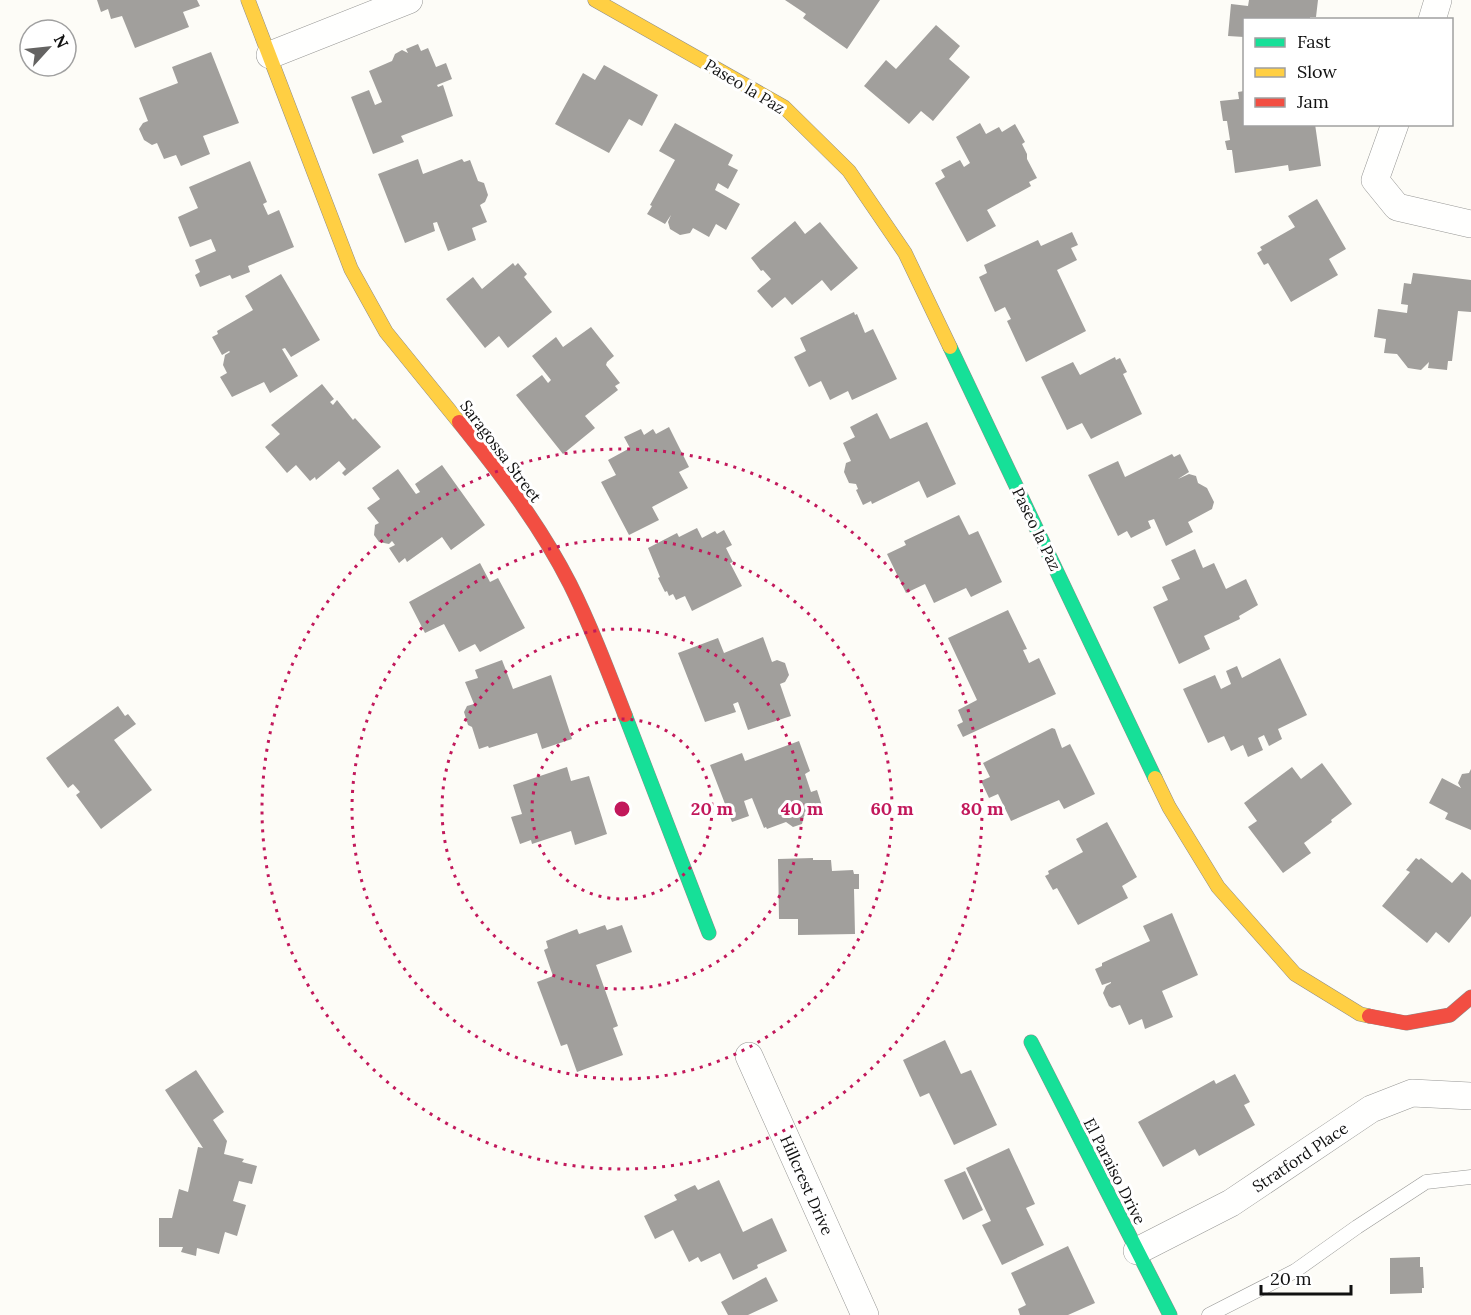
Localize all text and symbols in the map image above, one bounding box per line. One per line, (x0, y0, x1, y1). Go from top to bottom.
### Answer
north arrow (18, 18, 78, 78)
legend (1243, 18, 1453, 126)
text: Fast (1297, 30, 1331, 53)
text: N (50, 31, 73, 51)
street label: Paseo la Paz (701, 54, 789, 118)
text: Slow (1297, 60, 1337, 83)
text: Jam (1296, 90, 1329, 113)
street label: Saragossa Street (456, 396, 547, 507)
street label: Paseo la Paz (1008, 484, 1066, 574)
text: 20 m (691, 797, 734, 820)
text: 40 m (781, 797, 824, 820)
text: 60 m (870, 797, 914, 820)
text: 80 m (960, 797, 1004, 820)
centre of rings (612, 799, 632, 819)
street label: El Paraiso Drive (1080, 1114, 1151, 1228)
street label: Stratford Place (1248, 1118, 1352, 1196)
street label: Hillcrest Drive (776, 1132, 838, 1238)
scale bar (1261, 1258, 1351, 1296)
text: 20 m (1270, 1267, 1312, 1290)

